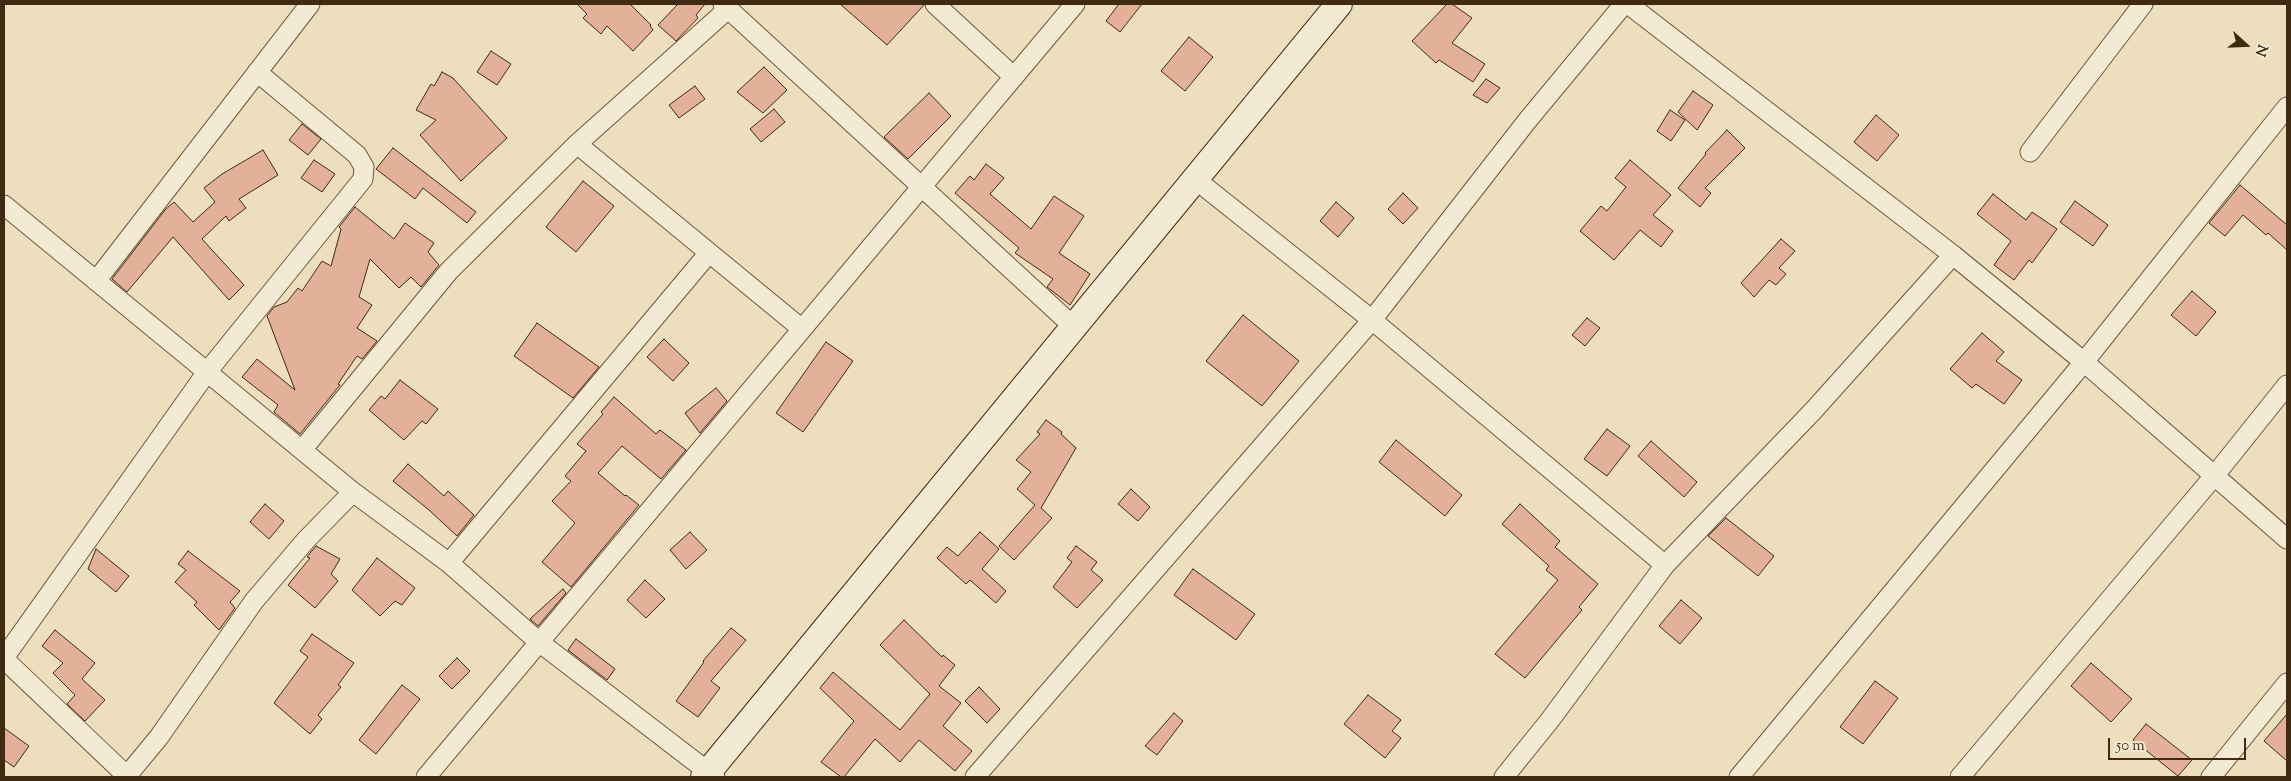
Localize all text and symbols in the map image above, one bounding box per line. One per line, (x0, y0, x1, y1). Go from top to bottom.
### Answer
north arrow (2221, 20, 2271, 70)
text: N (2249, 41, 2271, 59)
scale bar (2111, 728, 2248, 760)
text: 50 m (2116, 736, 2145, 757)

